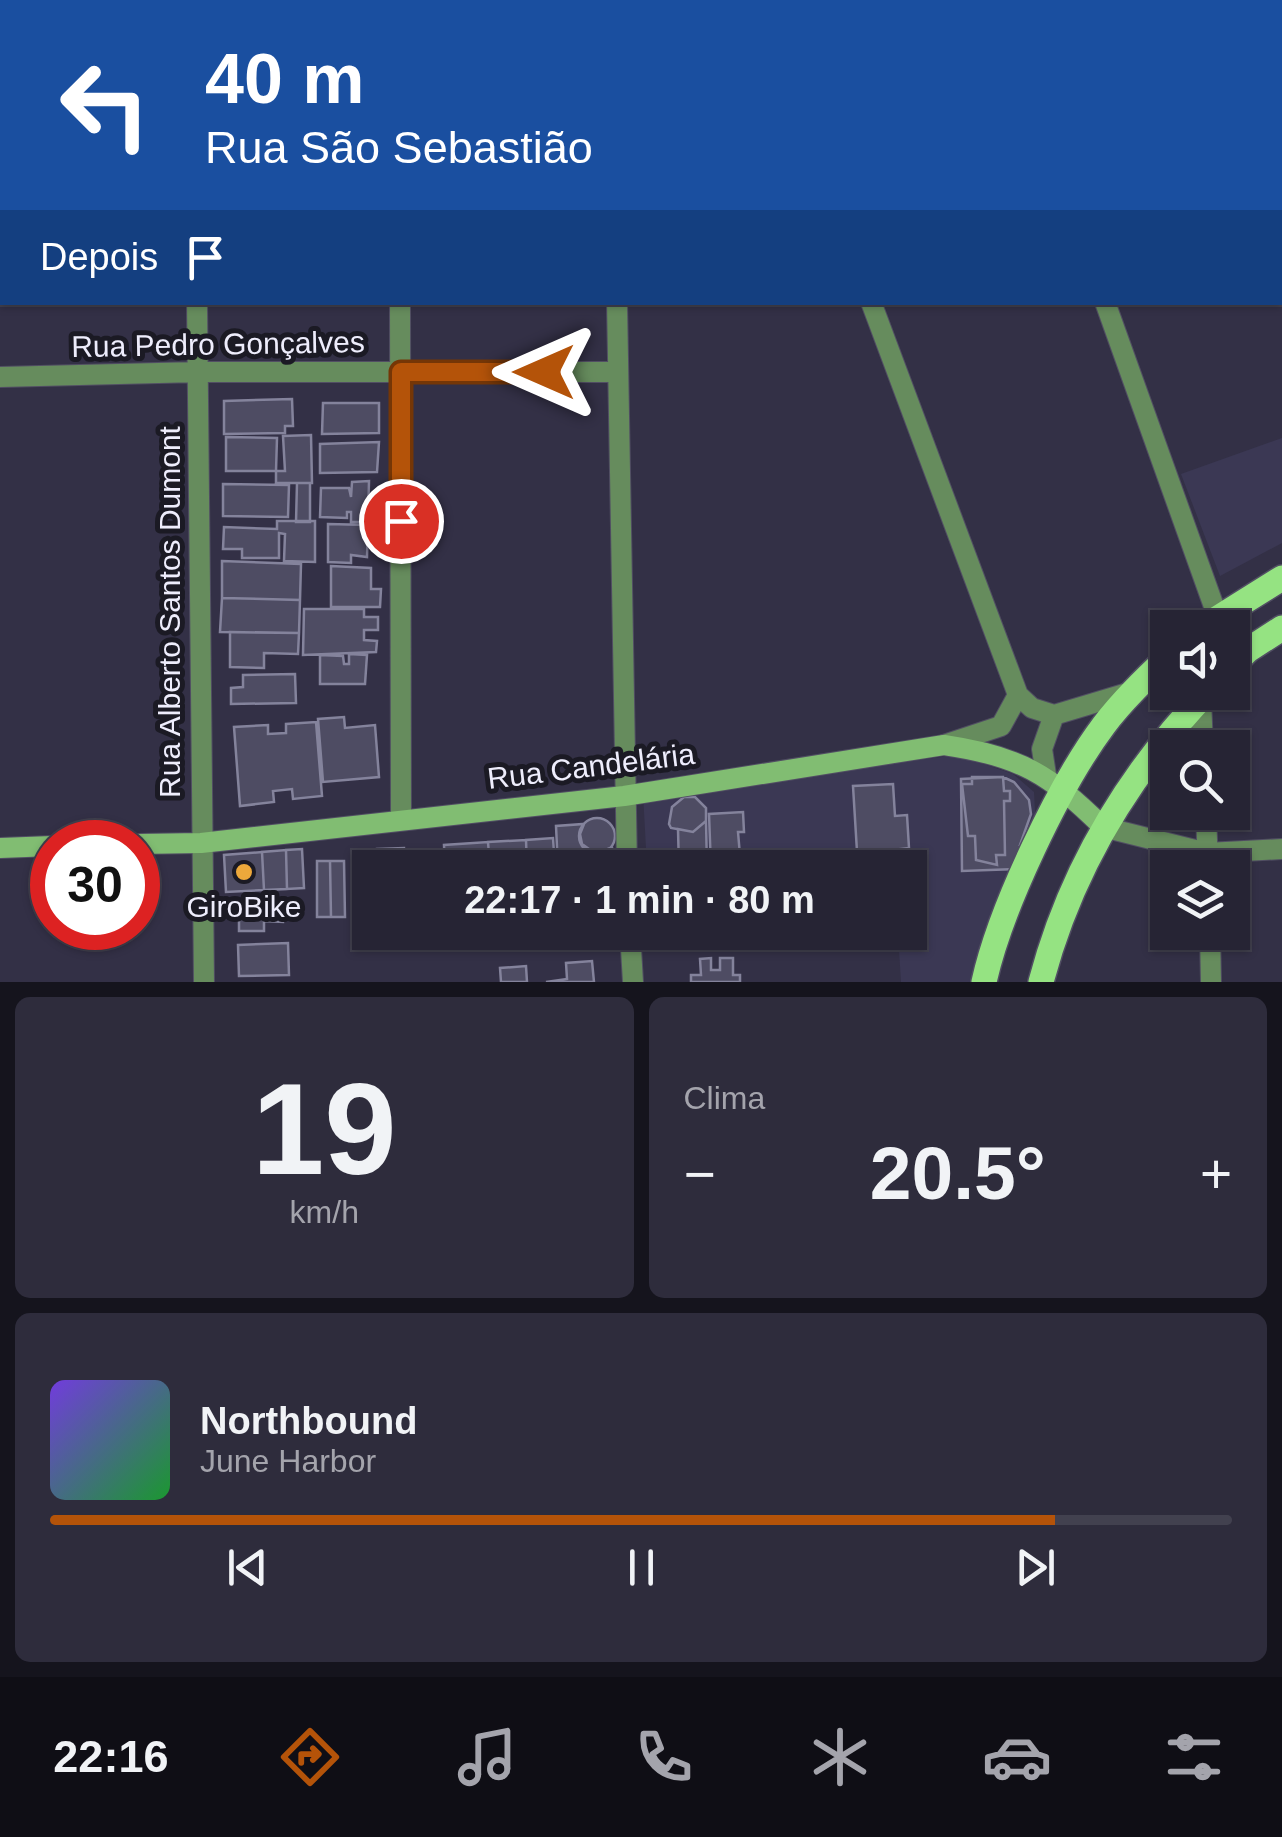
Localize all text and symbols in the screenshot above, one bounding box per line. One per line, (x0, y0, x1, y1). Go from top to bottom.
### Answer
icon: left (40, 40, 170, 170)
text: 40 m (205, 40, 365, 118)
text: Rua São Sebastião (205, 122, 593, 173)
icon: arrive (178, 230, 233, 285)
text: Depois (40, 236, 158, 278)
position arrow (492, 320, 596, 424)
street label: Rua Pedro Gonçalves (71, 325, 365, 363)
street label: Rua Alberto Santos Dumont (153, 425, 186, 798)
pin (359, 479, 444, 564)
icon: arrive (374, 494, 429, 549)
map controls (1150, 610, 1250, 950)
button: sound (1150, 610, 1250, 710)
button: search (1150, 730, 1250, 830)
street label: Rua Candelária (486, 737, 697, 795)
speed limit sign: 30 (30, 820, 160, 950)
button: layers (1150, 850, 1250, 950)
marker: GiroBike (233, 861, 255, 883)
text: 22:17 · 1 min · 80 m (464, 879, 815, 921)
place label: GiroBike (186, 890, 302, 923)
text: 19 (252, 1056, 397, 1202)
text: Clima (684, 1080, 765, 1116)
text: 20.5° (870, 1131, 1046, 1215)
text: − (684, 1143, 716, 1205)
text: + (1200, 1143, 1232, 1205)
text: km/h (290, 1194, 359, 1230)
text: Northbound (200, 1400, 417, 1442)
text: June Harbor (200, 1443, 376, 1479)
icon: previous (220, 1540, 275, 1595)
icon: pause (614, 1540, 669, 1595)
icon: next (1008, 1540, 1063, 1595)
icon: directions (275, 1722, 345, 1792)
icon: music (452, 1722, 522, 1792)
icon: phone (629, 1722, 699, 1792)
icon: climate (805, 1722, 875, 1792)
icon: car (982, 1722, 1052, 1792)
icon: filters (1159, 1722, 1229, 1792)
text: 22:16 (53, 1731, 168, 1782)

